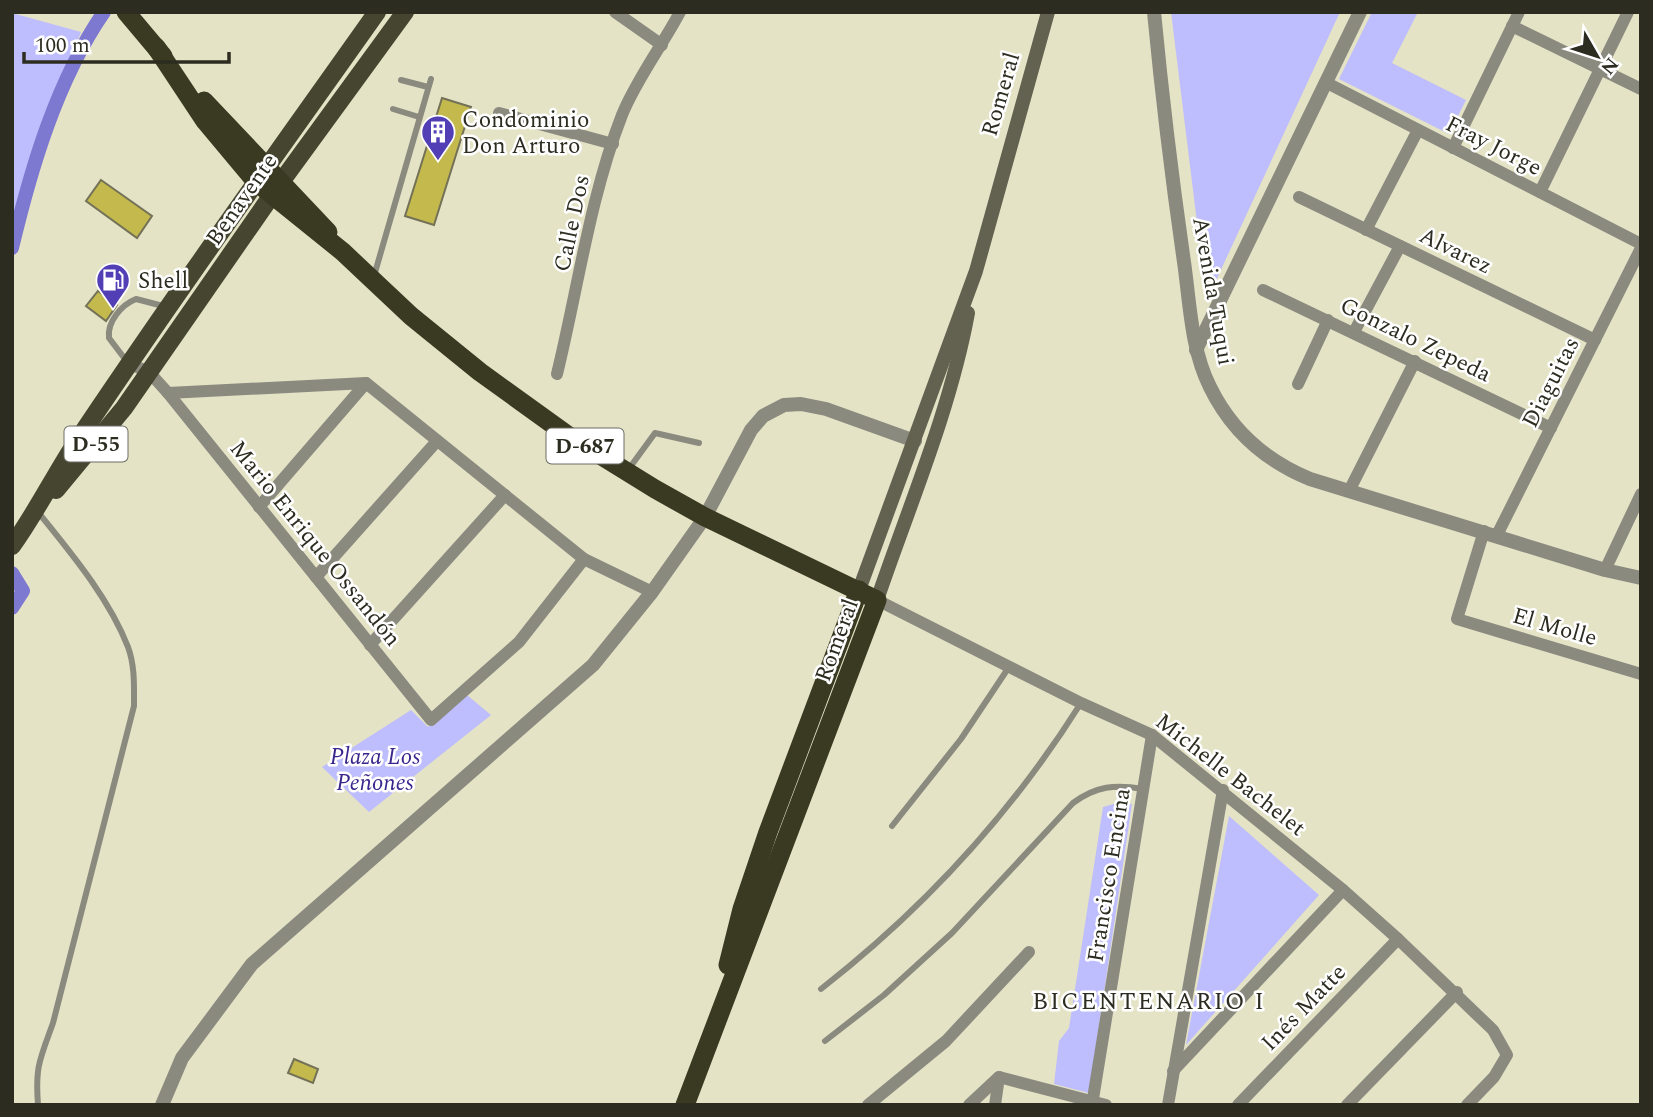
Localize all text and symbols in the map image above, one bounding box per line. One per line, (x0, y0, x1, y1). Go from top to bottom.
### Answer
scale bar (24, 21, 229, 65)
north arrow (1562, 21, 1632, 91)
text: 100 m (35, 30, 90, 62)
street label: Romeral (973, 48, 1030, 140)
text: N (1593, 51, 1625, 81)
place label: Condominio Don Arturo (462, 103, 590, 164)
street label: Fray Jorge (1439, 107, 1548, 186)
building icon: Condominio Don Arturo (419, 113, 457, 162)
street label: Benavente (198, 146, 287, 253)
street label: Calle Dos (545, 172, 600, 275)
street label: Avenida Tuqui (1182, 214, 1243, 368)
street label: Alvarez (1413, 219, 1498, 284)
fuel station icon: Shell (94, 261, 132, 310)
place label: Shell (138, 264, 188, 299)
street label: Gonzalo Zepeda (1334, 289, 1497, 392)
street label: Diaguitas (1513, 331, 1589, 434)
road number: D-55 (64, 426, 128, 462)
road number: D-687 (546, 428, 624, 464)
street label: Mario Enrique Ossandón (220, 433, 409, 655)
street label: Romeral (806, 594, 869, 687)
street label: El Molle (1508, 599, 1601, 656)
street label: Michelle Bachelet (1147, 705, 1313, 845)
park label: Plaza Los Peñones (330, 740, 420, 801)
street label: Francisco Encina (1078, 786, 1141, 965)
street label: Inés Matte (1253, 956, 1355, 1060)
district label: BICENTENARIO I (1032, 984, 1266, 1020)

